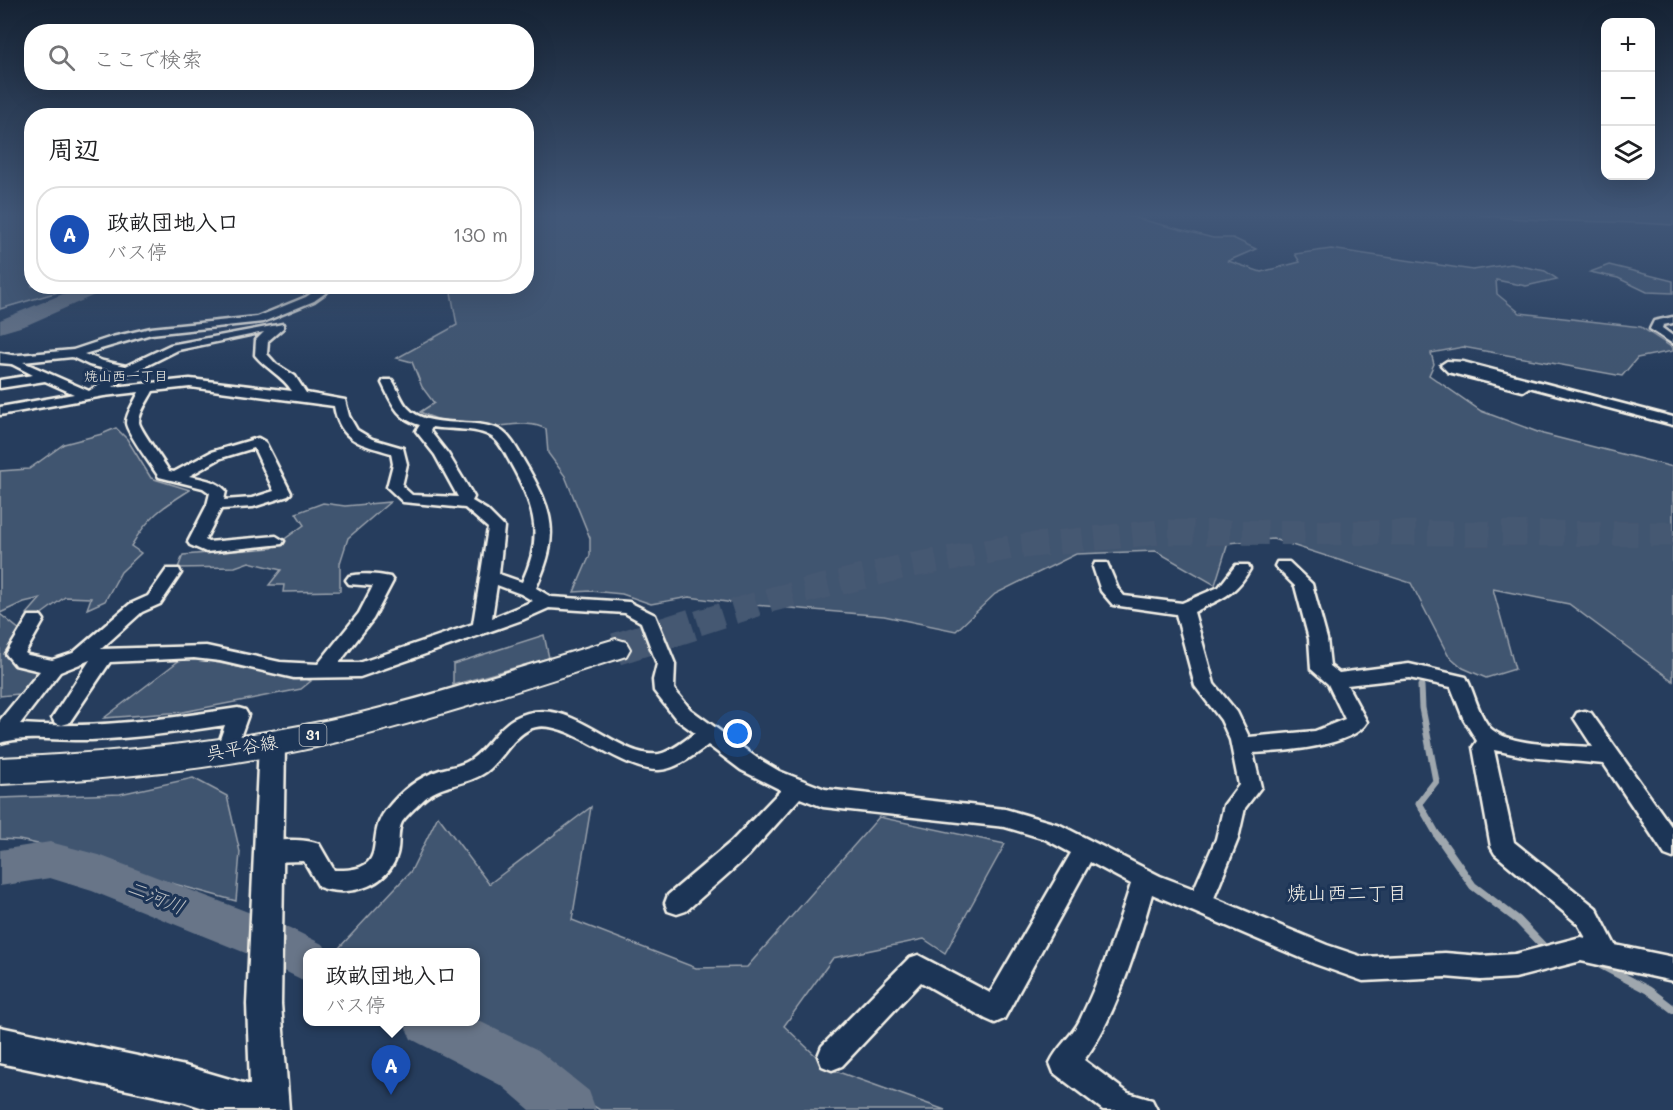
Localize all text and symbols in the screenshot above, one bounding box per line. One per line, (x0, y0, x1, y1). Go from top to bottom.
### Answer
map controls (1601, 18, 1655, 180)
button: + (1601, 18, 1655, 72)
search box (24, 24, 534, 90)
icon: search (45, 41, 78, 74)
text: ここで検索 (93, 44, 203, 73)
button: − (1601, 72, 1655, 126)
button: layers (1601, 126, 1655, 180)
text: 周辺 (48, 132, 100, 166)
text: 政畝団地入口 (107, 207, 239, 236)
text: A (63, 221, 76, 247)
text: 130 m (453, 221, 508, 247)
text: バス停 (107, 238, 167, 264)
district label: 焼山西一丁目 (84, 366, 168, 385)
your location (723, 719, 752, 748)
road number: 31 (300, 724, 326, 746)
street label: 呉平谷線 (204, 729, 279, 765)
water label: 二河川 (124, 873, 189, 919)
district label: 焼山西二丁目 (1287, 879, 1407, 905)
popup (303, 948, 480, 1026)
text: 政畝団地入口 (325, 960, 458, 989)
text: バス停 (325, 991, 385, 1017)
pin: A (372, 1046, 410, 1095)

